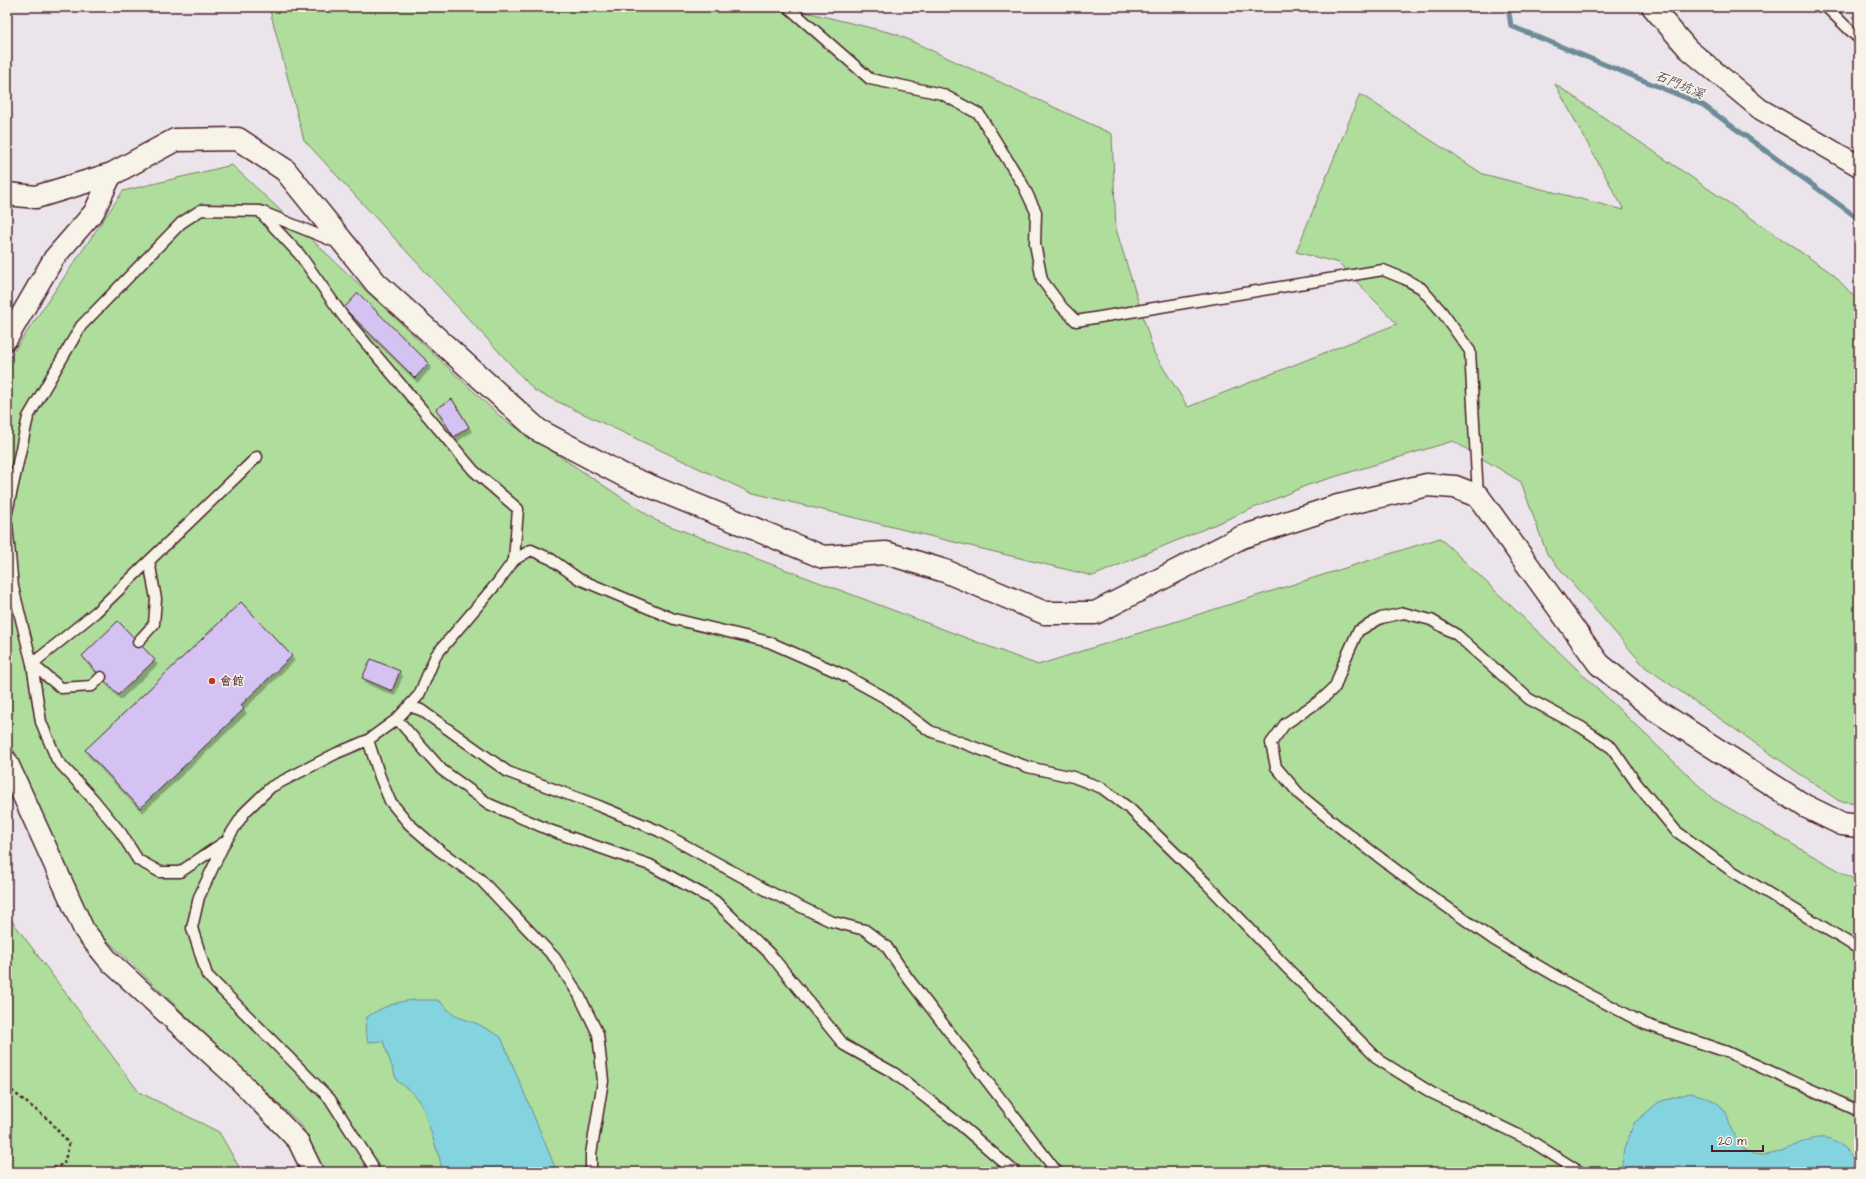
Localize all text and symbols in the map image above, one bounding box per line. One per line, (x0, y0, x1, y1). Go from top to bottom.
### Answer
water label: 石門坑溪 (1652, 66, 1708, 104)
place label: 會館 (220, 673, 244, 690)
marker: 會館 (207, 676, 217, 686)
scale bar (1712, 1127, 1763, 1153)
text: 20 m (1718, 1133, 1747, 1150)

